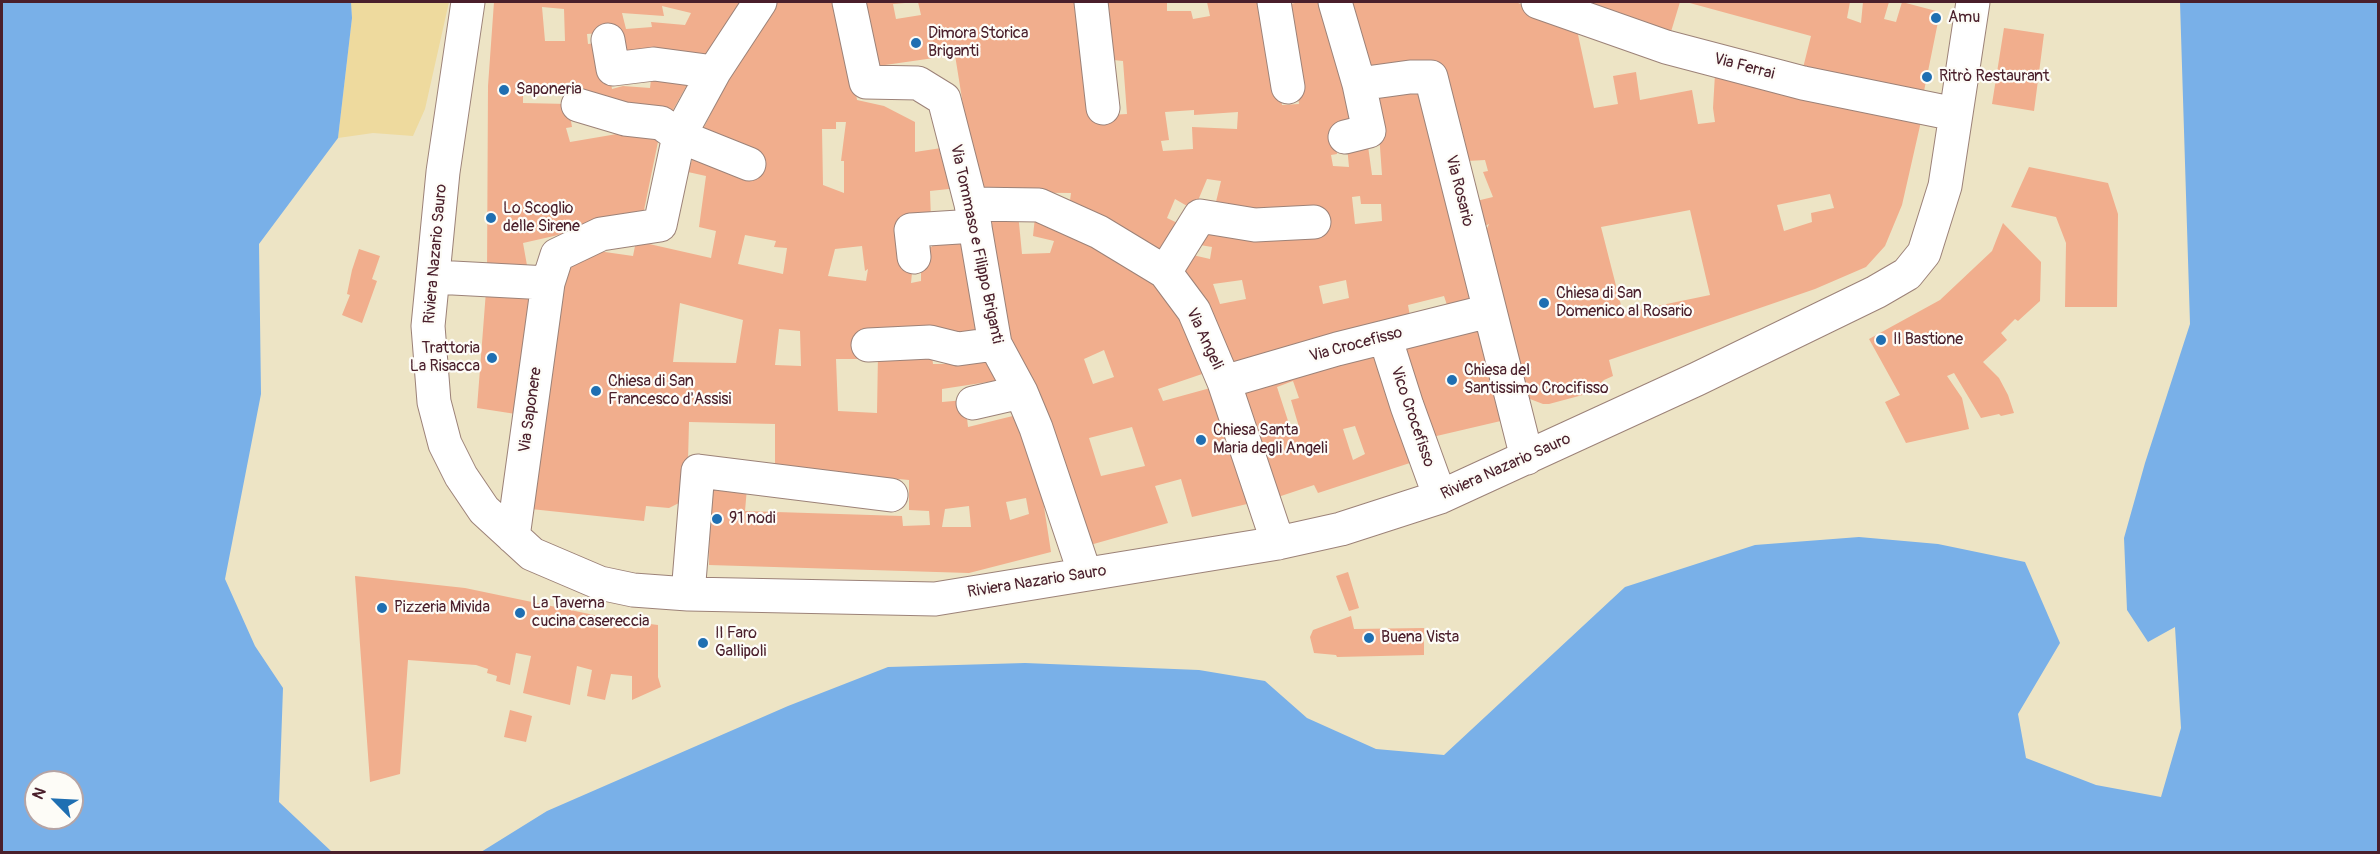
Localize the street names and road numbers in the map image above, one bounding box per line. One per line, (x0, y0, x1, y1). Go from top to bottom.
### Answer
street label: Via Ferrai (1712, 50, 1776, 84)
street label: Via Tommaso e Filippo Briganti (945, 143, 1007, 345)
street label: Via Rosario (1441, 153, 1477, 229)
street label: Riviera Nazario Sauro (420, 183, 452, 325)
street label: Via Angeli (1181, 305, 1227, 373)
street label: Via Crocefisso (1307, 323, 1405, 367)
street label: Vico Crocefisso (1386, 364, 1438, 470)
street label: Via Saponere (515, 366, 547, 454)
street label: Riviera Nazario Sauro (1438, 430, 1574, 504)
street label: Riviera Nazario Sauro (966, 562, 1108, 602)

